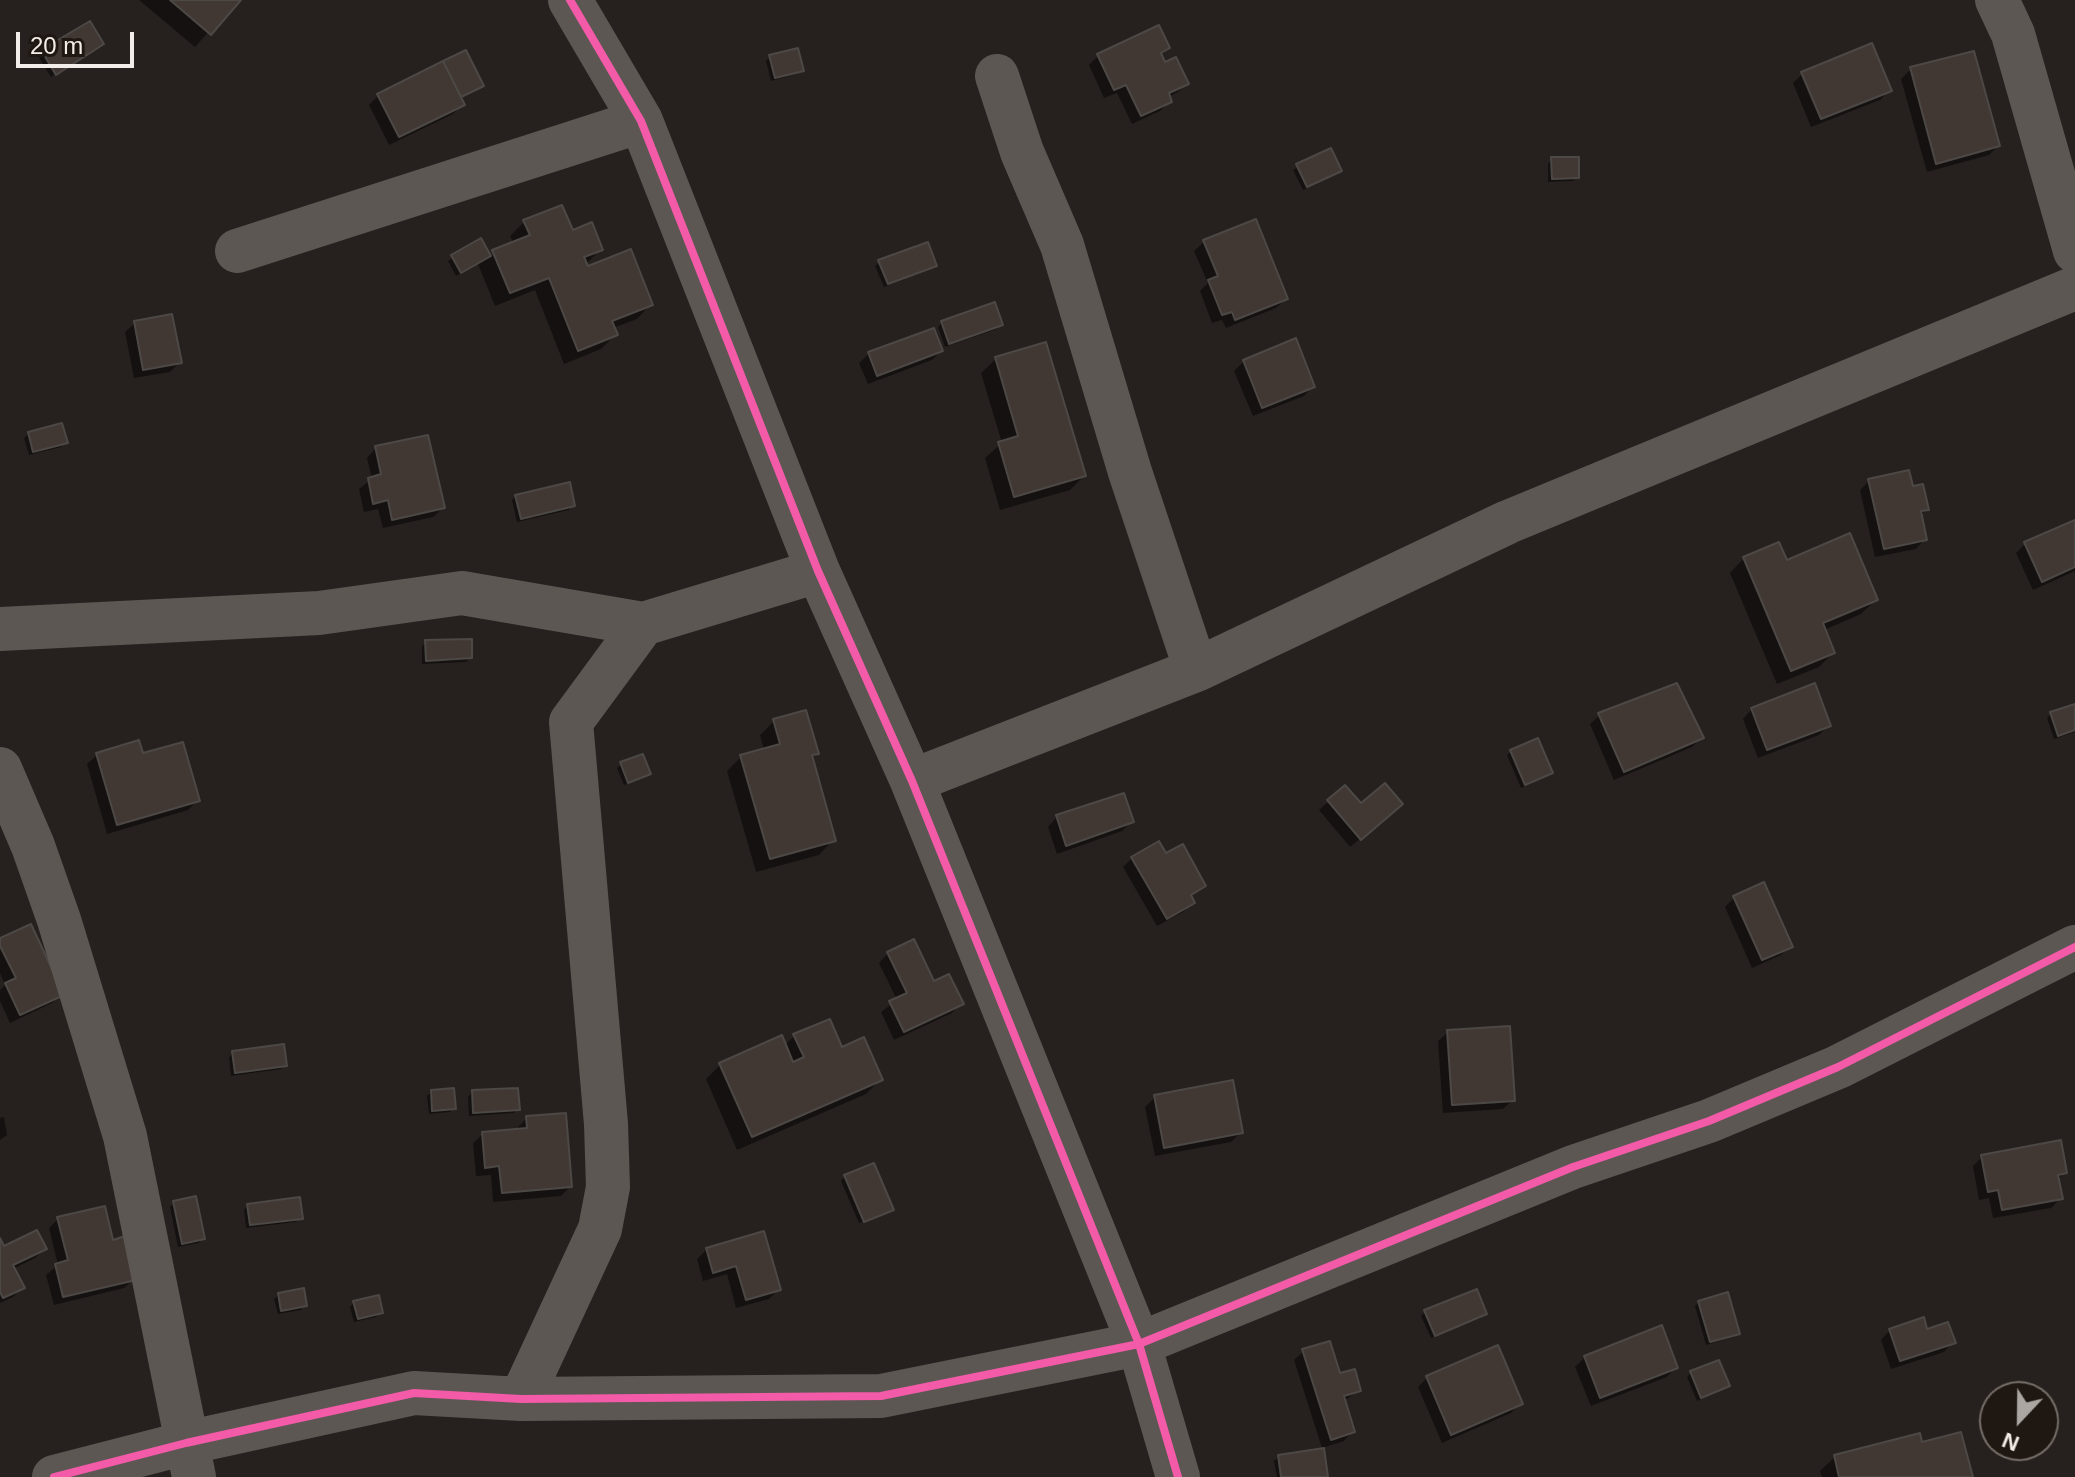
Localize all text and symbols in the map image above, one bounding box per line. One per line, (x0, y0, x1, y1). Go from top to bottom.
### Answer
scale bar (20, 16, 138, 66)
text: 20 m (30, 32, 83, 59)
north arrow (1979, 1381, 2059, 1461)
text: N (1999, 1427, 2023, 1456)

